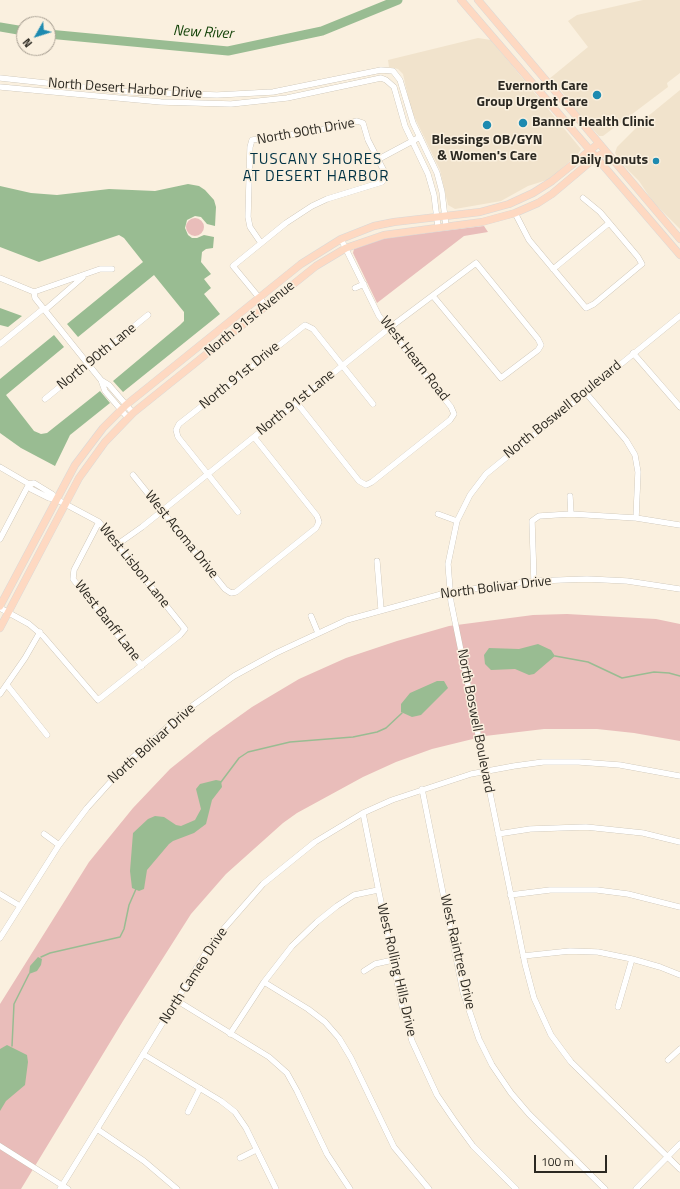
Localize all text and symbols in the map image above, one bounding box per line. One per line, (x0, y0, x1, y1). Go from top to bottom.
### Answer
north arrow (16, 16, 56, 56)
water label: New River (172, 22, 234, 44)
text: N (19, 35, 36, 51)
street label: North Desert Harbor Drive (47, 75, 203, 103)
place label: Evernorth Care Group Urgent Care (476, 79, 588, 112)
marker: Evernorth Care Group Urgent Care (591, 89, 603, 101)
street label: North 90th Drive (256, 115, 356, 149)
place label: Banner Health Clinic (532, 115, 655, 131)
marker: Banner Health Clinic (517, 117, 529, 129)
marker: Blessings OB/GYN & Women's Care (481, 119, 493, 131)
place label: Blessings OB/GYN & Women's Care (432, 133, 542, 166)
district label: TUSCANY SHORES AT DESERT HARBOR (243, 151, 389, 186)
place label: Daily Donuts (571, 153, 648, 169)
marker: Daily Donuts (651, 156, 661, 166)
street label: North 91st Avenue (202, 278, 298, 360)
street label: West Hearn Road (376, 313, 452, 405)
street label: North 90th Lane (54, 320, 140, 394)
street label: North 91st Drive (197, 339, 283, 413)
street label: North Boswell Boulevard (501, 357, 625, 463)
street label: North 91st Lane (254, 366, 338, 440)
street label: West Acoma Drive (141, 488, 221, 582)
street label: West Lisbon Lane (95, 520, 173, 612)
street label: North Bolivar Drive (440, 573, 552, 603)
street label: West Banff Lane (70, 577, 144, 665)
street label: North Boswell Boulevard (453, 648, 497, 794)
street label: North Bolivar Drive (105, 700, 199, 788)
street label: West Raintree Drive (436, 893, 478, 1011)
street label: West Rolling Hills Drive (373, 902, 419, 1038)
street label: North Cameo Drive (157, 925, 231, 1027)
scale bar (536, 1147, 609, 1173)
text: 100 m (541, 1152, 574, 1171)

